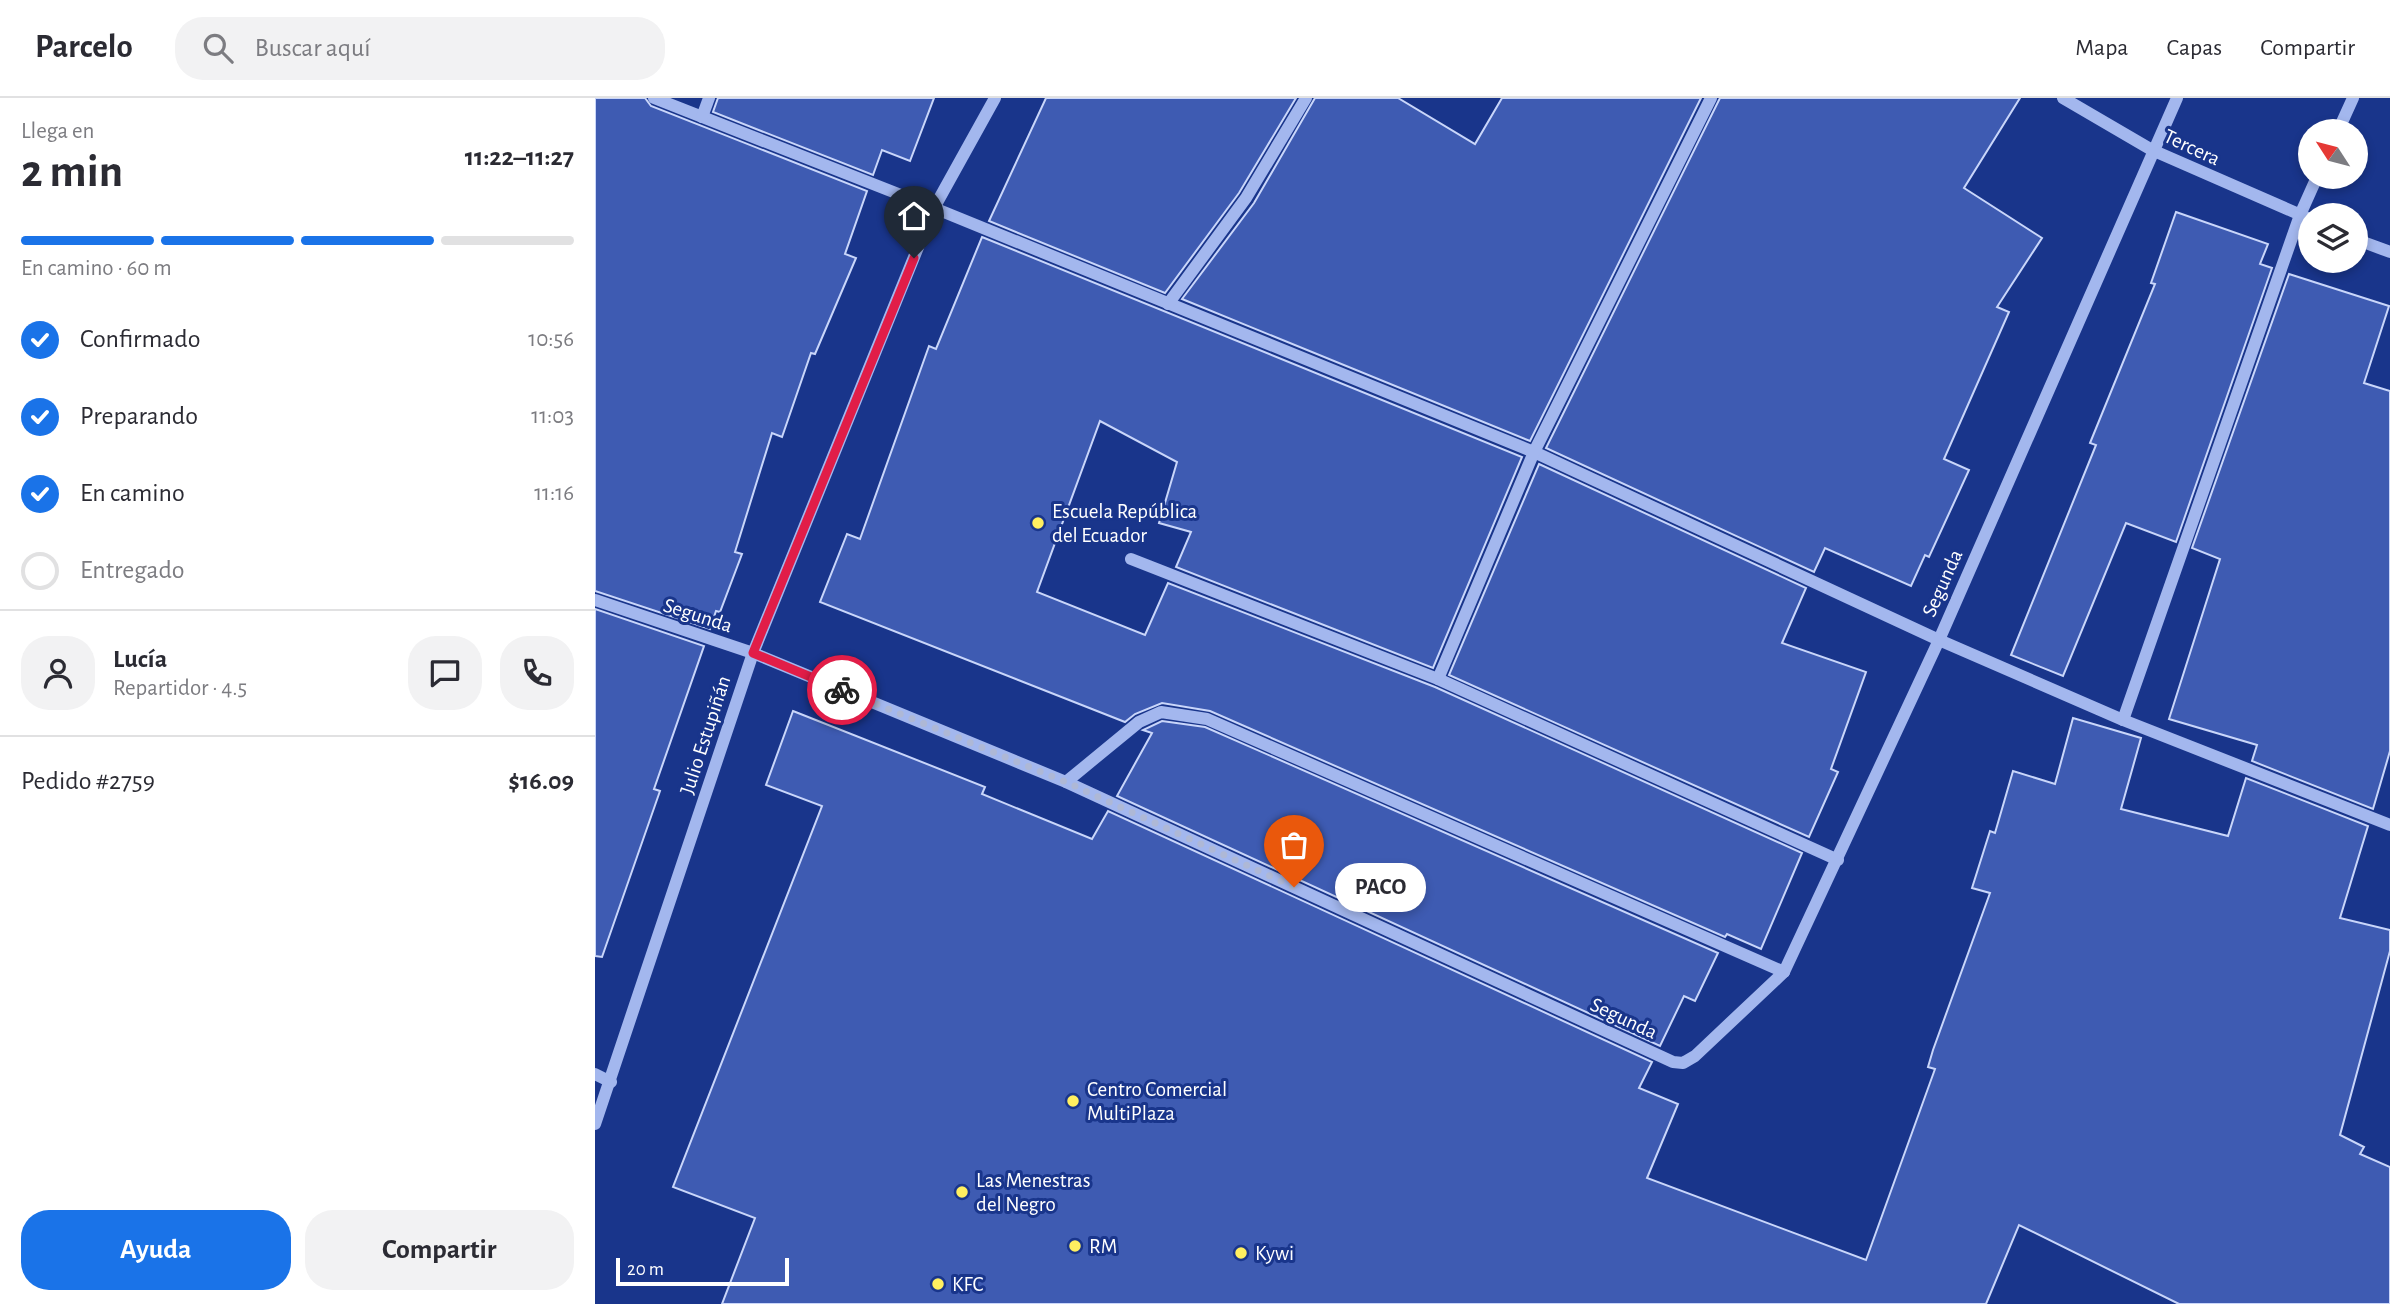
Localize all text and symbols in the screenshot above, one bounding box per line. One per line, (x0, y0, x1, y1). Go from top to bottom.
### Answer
search box (175, 17, 665, 80)
icon: search (199, 29, 237, 67)
text: Parcelo (35, 31, 133, 64)
text: Buscar aquí (255, 35, 371, 61)
text: Mapa (2075, 36, 2128, 60)
text: Capas (2166, 36, 2222, 60)
text: Compartir (2260, 36, 2355, 60)
north arrow (2298, 119, 2368, 189)
map controls (2298, 119, 2368, 273)
text: Llega en (21, 120, 94, 143)
street label: Tercera (2160, 125, 2223, 170)
text: 11:22–11:27 (465, 144, 574, 170)
text: 2 min (21, 149, 123, 195)
pin (884, 186, 944, 258)
icon: home (895, 197, 933, 235)
button: layers (2298, 203, 2368, 273)
text: En camino · 60 m (21, 257, 172, 280)
icon: check (21, 321, 59, 359)
text: Confirmado (80, 326, 201, 352)
text: 10:56 (528, 328, 574, 351)
icon: check (21, 398, 59, 436)
text: Preparando (80, 403, 198, 429)
text: 11:03 (531, 405, 574, 428)
icon: check (21, 475, 59, 513)
text: En camino (80, 480, 185, 506)
text: 11:16 (534, 482, 574, 505)
place label: Escuela República del Ecuador (1052, 501, 1198, 546)
marker: Escuela República del Ecuador (1030, 515, 1046, 531)
street label: Segunda (1918, 546, 1967, 620)
text: Entregado (80, 557, 185, 583)
street label: Segunda (661, 595, 735, 637)
button: person (21, 636, 95, 710)
button: chat (408, 636, 482, 710)
button: phone (500, 636, 574, 710)
text: Lucía (113, 646, 167, 672)
courier (807, 655, 877, 725)
icon: bike (823, 671, 861, 709)
street label: Julio Estupiñán (676, 673, 735, 797)
text: Repartidor · 4.5 (113, 677, 247, 700)
text: Pedido #2759 (21, 768, 155, 794)
text: $16.09 (508, 768, 574, 794)
pin (1264, 815, 1324, 887)
icon: bag (1275, 826, 1313, 864)
callout: PACO (1336, 862, 1427, 912)
text: PACO (1355, 876, 1406, 899)
street label: Segunda (1587, 994, 1661, 1043)
place label: Centro Comercial MultiPlaza (1087, 1079, 1227, 1124)
marker: Centro Comercial MultiPlaza (1065, 1093, 1081, 1109)
place label: Las Menestras del Negro (976, 1170, 1091, 1215)
marker: Las Menestras del Negro (954, 1184, 970, 1200)
button: Ayuda (21, 1210, 291, 1290)
button: Compartir (305, 1210, 574, 1290)
place label: RM (1089, 1236, 1117, 1257)
marker: RM (1067, 1238, 1083, 1254)
place label: Kywi (1255, 1243, 1294, 1264)
marker: Kywi (1233, 1245, 1249, 1261)
scale bar (616, 1255, 789, 1287)
text: 20 m (627, 1260, 664, 1279)
place label: KFC (952, 1274, 984, 1295)
marker: KFC (930, 1276, 946, 1292)

